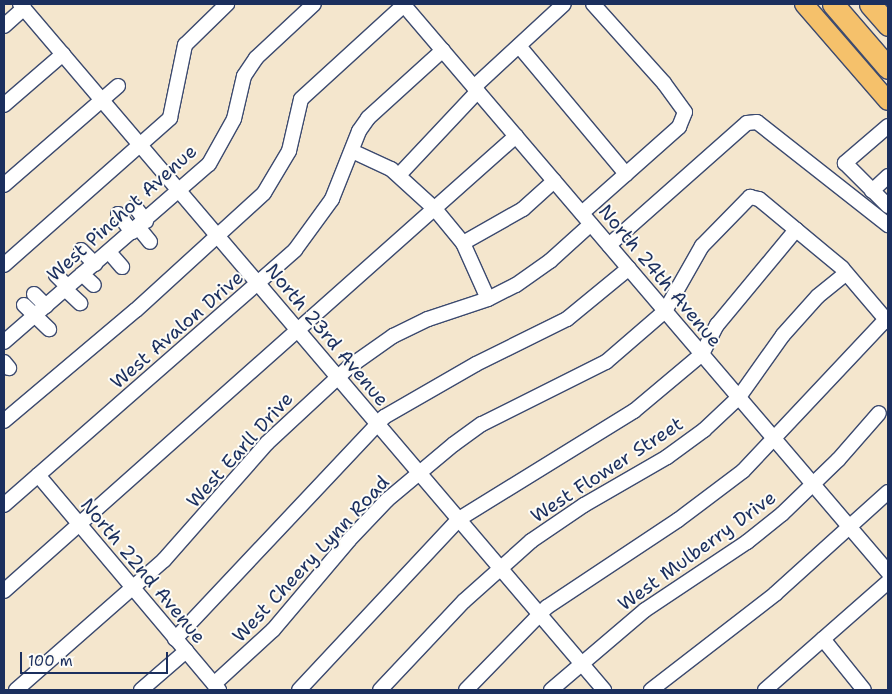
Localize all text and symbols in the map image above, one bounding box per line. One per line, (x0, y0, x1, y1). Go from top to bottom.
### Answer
street label: West Pinchot Avenue (43, 140, 201, 286)
street label: North 24th Avenue (594, 200, 726, 352)
street label: North 23rd Avenue (261, 259, 393, 411)
street label: West Avalon Drive (106, 266, 248, 394)
street label: West Earll Drive (182, 387, 298, 513)
street label: West Flower Street (527, 412, 687, 528)
street label: West Cheery Lynn Road (228, 471, 394, 647)
street label: West Mulberry Drive (614, 486, 780, 616)
street label: North 22nd Avenue (76, 494, 210, 648)
scale bar (22, 642, 170, 674)
text: 100 m (28, 651, 73, 671)

